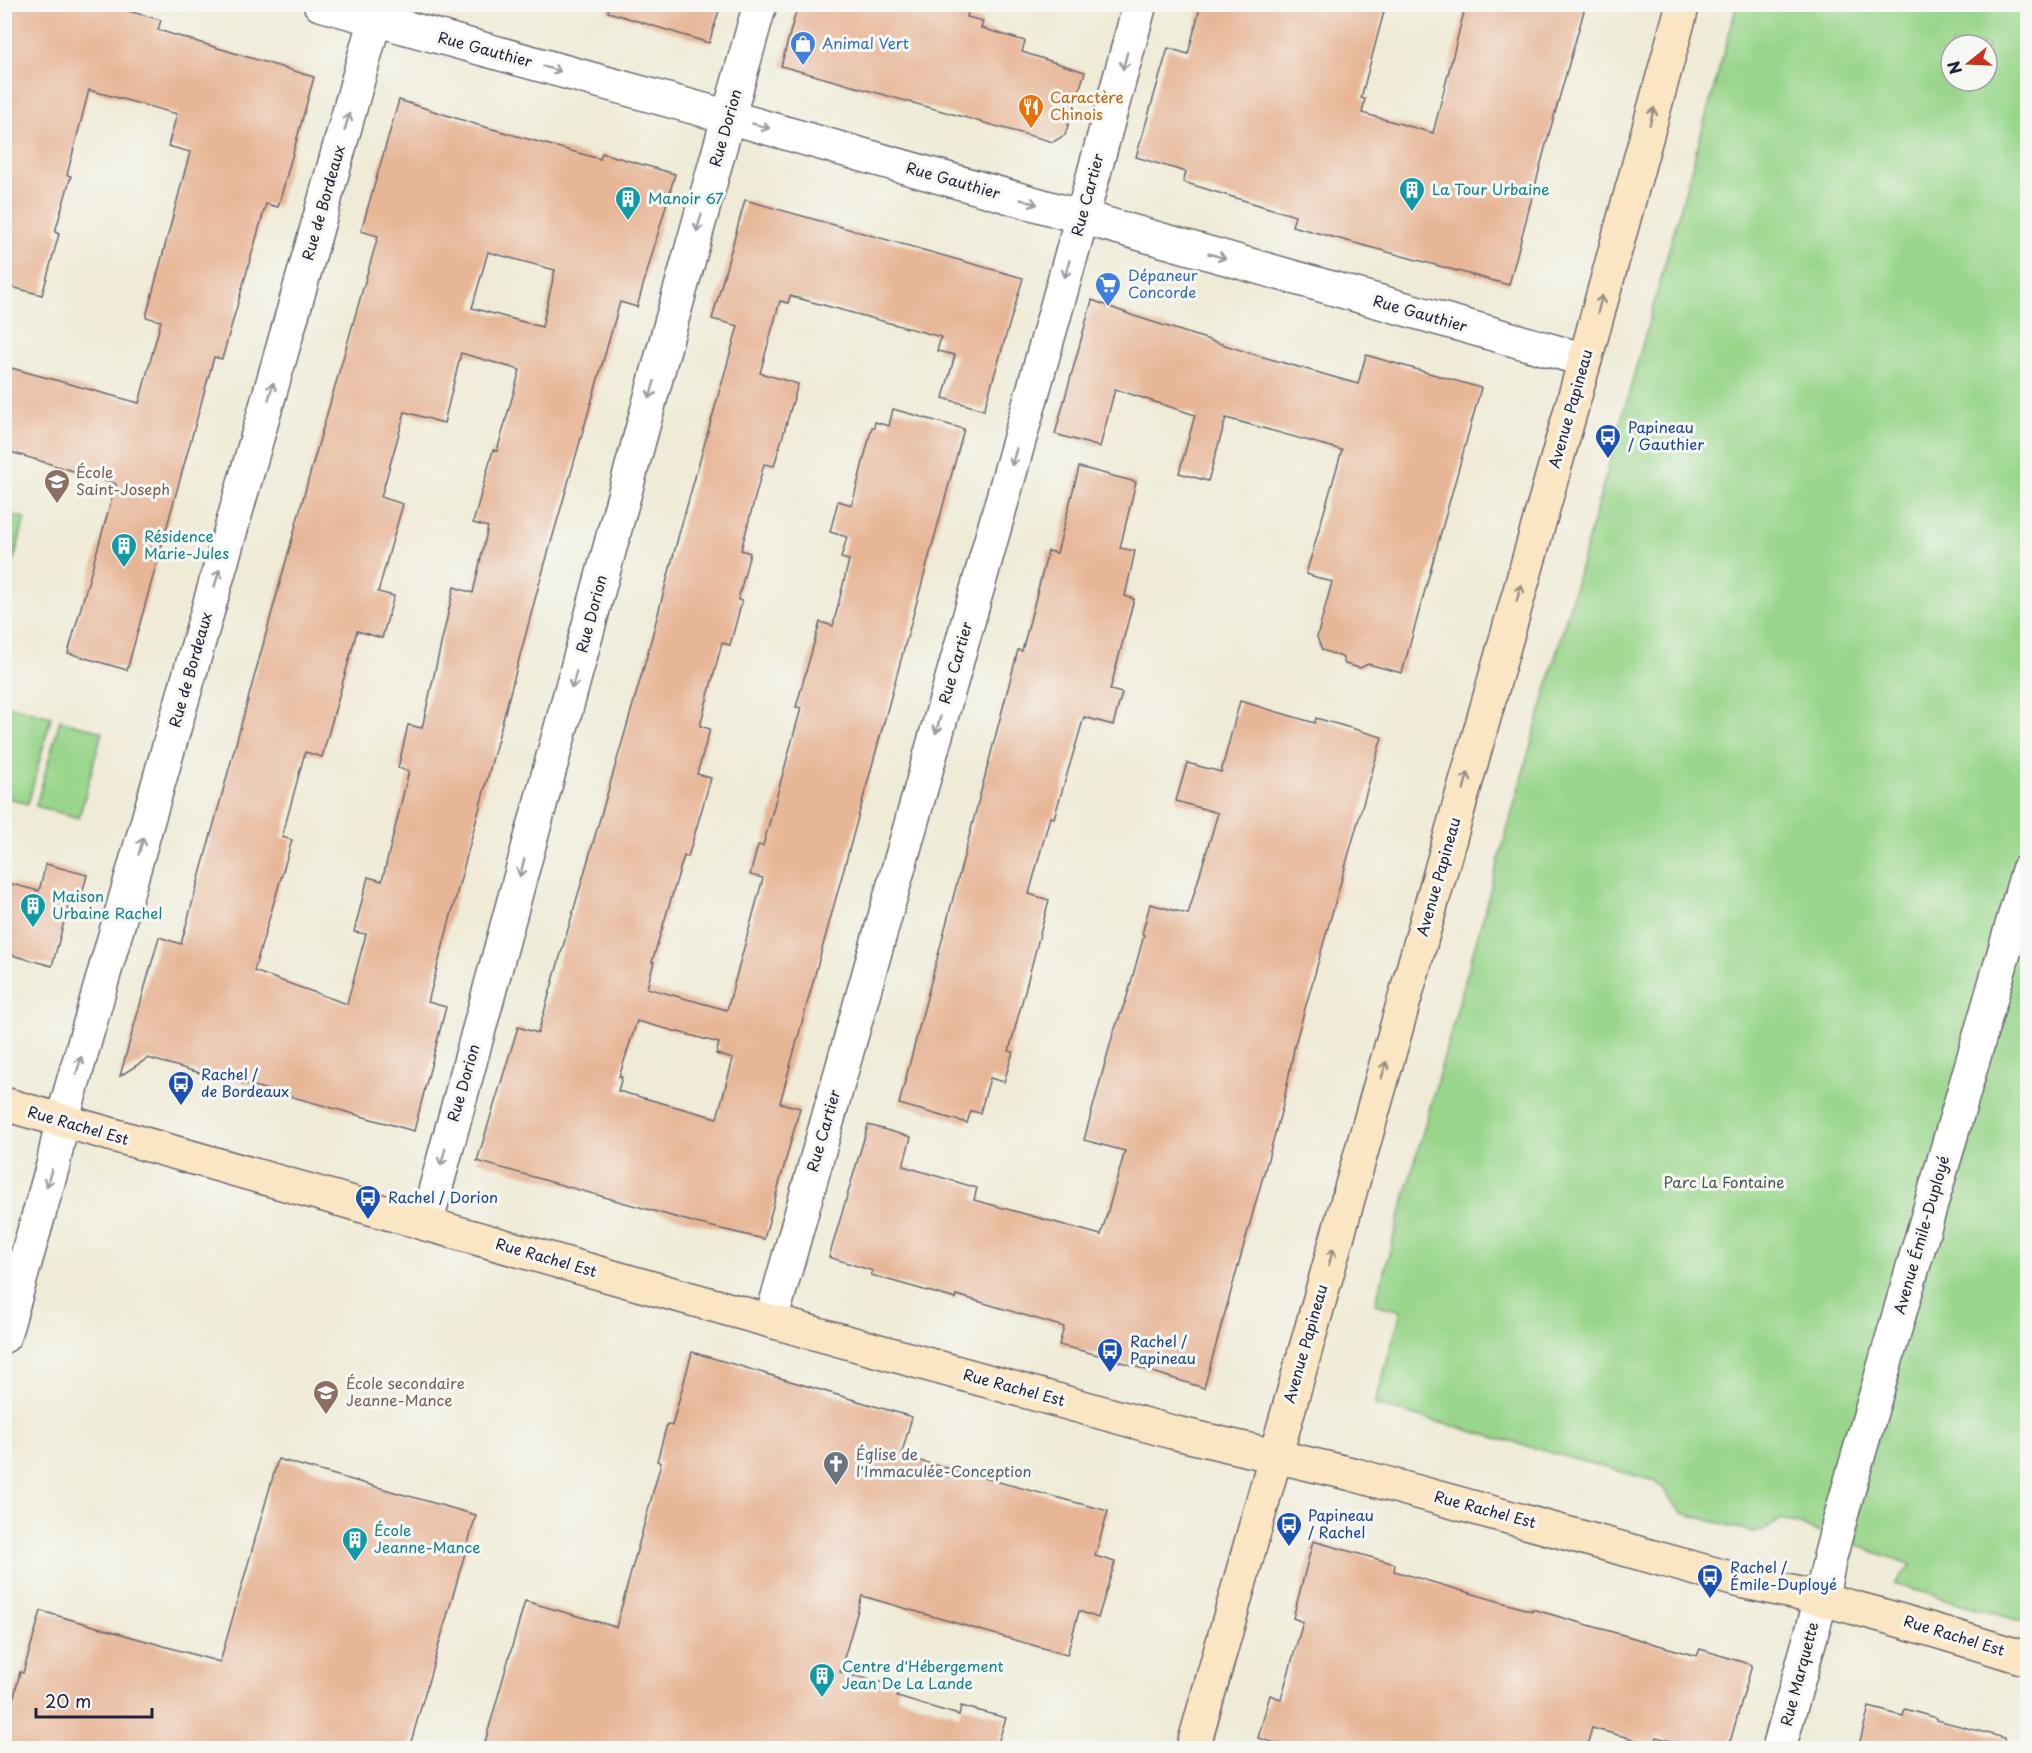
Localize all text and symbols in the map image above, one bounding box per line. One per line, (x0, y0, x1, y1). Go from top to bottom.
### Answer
street label: Rue Gauthier (436, 25, 535, 72)
shop icon: Animal Vert (788, 29, 818, 67)
place label: Animal Vert (822, 31, 909, 54)
north arrow (1939, 33, 1999, 93)
one-way arrow (1118, 51, 1130, 70)
text: N (1940, 58, 1967, 78)
one-way arrow (542, 63, 561, 75)
place label: Caractère Chinois (1050, 85, 1124, 125)
street label: Rue Dorion (702, 86, 747, 169)
restaurant icon: Caractère Chinois (1016, 92, 1046, 130)
one-way arrow (1647, 107, 1658, 126)
one-way arrow (342, 113, 353, 132)
one-way arrow (751, 121, 770, 132)
street label: Rue de Bordeaux (295, 142, 350, 263)
street label: Rue Cartier (1064, 151, 1109, 239)
street label: Rue Gauthier (904, 155, 1003, 204)
building icon: La Tour Urbaine (1397, 175, 1427, 213)
place label: La Tour Urbaine (1432, 177, 1550, 200)
building icon: Manoir 67 (613, 184, 643, 222)
place label: Manoir 67 (648, 186, 724, 209)
one-way arrow (1019, 197, 1038, 208)
one-way arrow (693, 213, 704, 232)
one-way arrow (1207, 250, 1226, 262)
one-way arrow (1061, 259, 1072, 278)
place label: Dépaneur Concorde (1128, 263, 1198, 303)
supermarket icon: Dépaneur Concorde (1093, 270, 1123, 308)
street label: Rue Gauthier (1371, 288, 1470, 337)
one-way arrow (1595, 295, 1606, 314)
street label: Avenue Papineau (1542, 346, 1598, 471)
one-way arrow (646, 380, 658, 399)
one-way arrow (266, 382, 277, 401)
place label: Papineau / Gauthier (1628, 415, 1704, 455)
bus stop icon: Papineau / Gauthier (1593, 422, 1623, 460)
one-way arrow (1008, 447, 1019, 466)
place label: École Saint-Joseph (76, 460, 170, 500)
school or university icon: École Saint-Joseph (42, 467, 72, 505)
place label: Résidence Marie-Jules (144, 524, 229, 564)
building icon: Résidence Marie-Jules (109, 531, 139, 569)
one-way arrow (212, 569, 223, 588)
street label: Rue Dorion (569, 572, 612, 655)
one-way arrow (1514, 584, 1525, 603)
street label: Rue de Bordeaux (162, 609, 217, 730)
street label: Rue Cartier (932, 619, 977, 706)
one-way arrow (567, 670, 579, 689)
one-way arrow (932, 715, 943, 734)
one-way arrow (1461, 772, 1472, 791)
street label: Avenue Papineau (1410, 814, 1466, 939)
one-way arrow (135, 837, 147, 856)
one-way arrow (516, 858, 528, 877)
place label: Maison Urbaine Rachel (52, 884, 162, 924)
building icon: Maison Urbaine Rachel (18, 891, 48, 929)
street label: Rue Dorion (440, 1041, 485, 1124)
one-way arrow (74, 1056, 85, 1075)
one-way arrow (1379, 1061, 1390, 1080)
place label: Rachel / de Bordeaux (201, 1062, 289, 1102)
bus stop icon: Rachel / de Bordeaux (166, 1069, 196, 1107)
street label: Rue Cartier (800, 1087, 845, 1174)
street label: Rue Rachel Est (25, 1099, 132, 1150)
one-way arrow (437, 1147, 448, 1166)
street label: Avenue Émile-Duployé (1887, 1153, 1954, 1317)
one-way arrow (43, 1168, 54, 1187)
park label: Parc La Fontaine (1663, 1170, 1785, 1193)
bus stop icon: Rachel / Dorion (353, 1183, 383, 1221)
place label: Rachel / Dorion (388, 1185, 498, 1208)
street label: Rue Rachel Est (493, 1231, 600, 1282)
one-way arrow (1326, 1248, 1337, 1267)
street label: Avenue Papineau (1277, 1281, 1333, 1406)
place label: Rachel / Papineau (1130, 1329, 1196, 1369)
bus stop icon: Rachel / Papineau (1095, 1336, 1125, 1374)
street label: Rue Rachel Est (961, 1362, 1068, 1411)
place label: École secondaire Jeanne-Mance (346, 1371, 465, 1411)
school or university icon: École secondaire Jeanne-Mance (311, 1378, 341, 1416)
place label: Église de l'Immaculée-Conception (856, 1442, 1032, 1482)
church icon: Église de l'Immaculée-Conception (821, 1449, 851, 1487)
street label: Rue Rachel Est (1432, 1484, 1539, 1533)
place label: Papineau / Rachel (1308, 1503, 1374, 1543)
bus stop icon: Papineau / Rachel (1274, 1510, 1304, 1548)
place label: École Jeanne-Mance (374, 1518, 480, 1558)
building icon: École Jeanne-Mance (340, 1525, 370, 1563)
place label: Rachel / Émile-Duployé (1730, 1555, 1837, 1595)
bus stop icon: Rachel / Émile-Duployé (1695, 1562, 1725, 1600)
street label: Rue Rachel Est (1901, 1608, 2008, 1661)
street label: Rue Marquette (1774, 1619, 1824, 1728)
place label: Centre d'Hébergement Jean De La Lande (842, 1654, 1004, 1694)
building icon: Centre d'Hébergement Jean De La Lande (807, 1661, 837, 1699)
scale bar (36, 1681, 152, 1719)
text: 20 m (45, 1687, 91, 1714)

